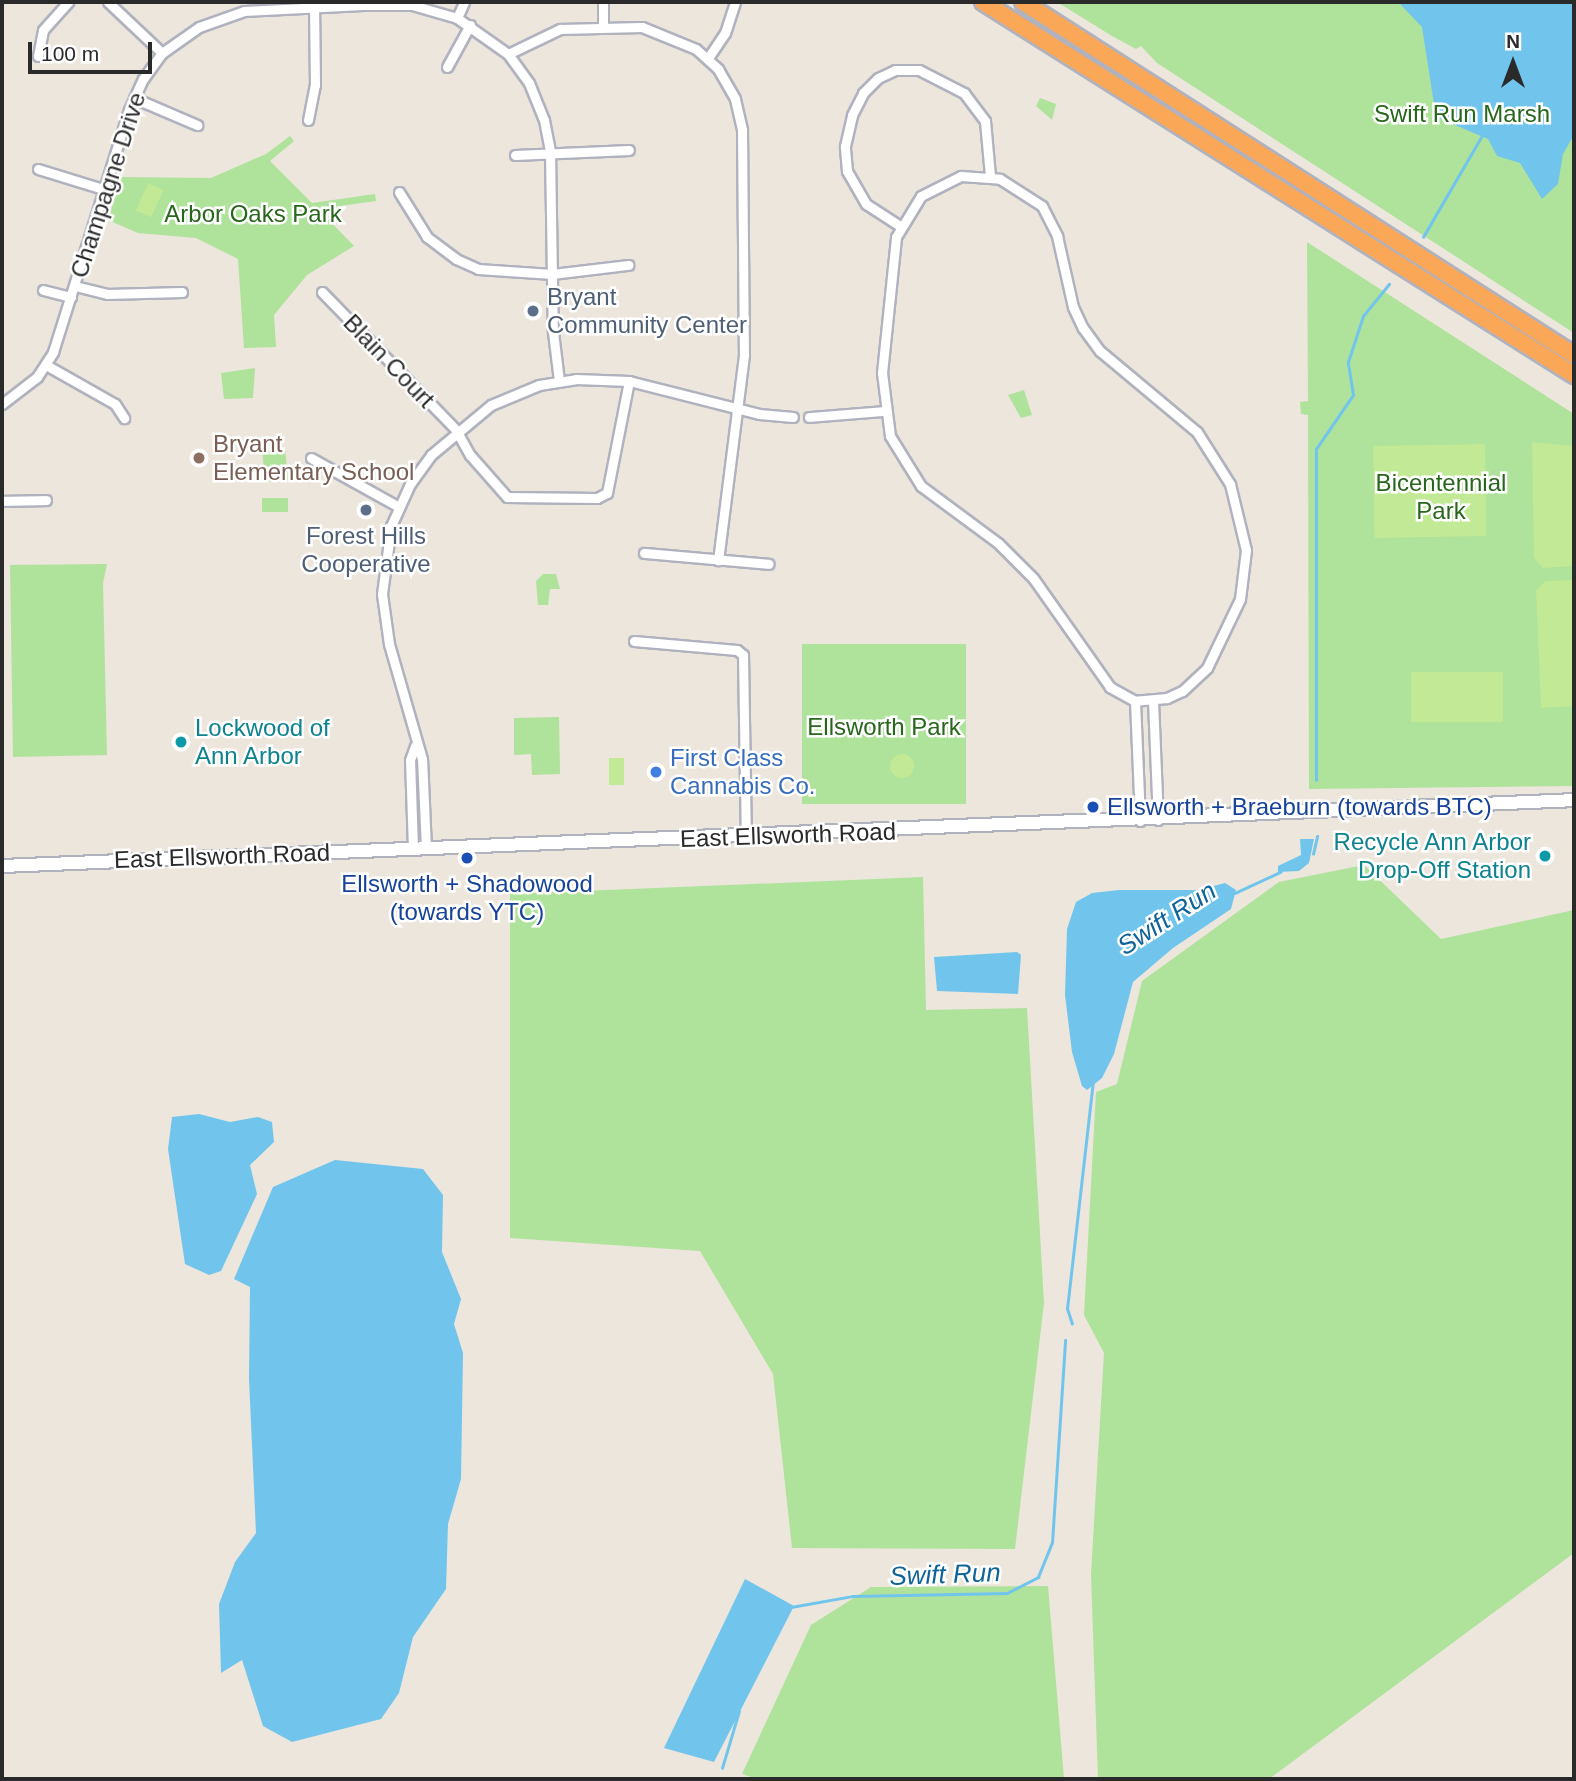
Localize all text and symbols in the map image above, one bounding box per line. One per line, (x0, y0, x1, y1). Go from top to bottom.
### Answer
scale bar (32, 28, 156, 72)
north arrow (1478, 28, 1548, 98)
text: N (1506, 31, 1520, 52)
text: 100 m (41, 42, 99, 65)
street label: Champagne Drive (64, 89, 152, 281)
park label: Swift Run Marsh (1374, 100, 1550, 128)
park label: Arbor Oaks Park (164, 200, 342, 228)
place label: Bryant Community Center (547, 283, 747, 339)
marker: Bryant Community Center (525, 303, 541, 319)
street label: Blain Court (337, 308, 441, 414)
place label: Bryant Elementary School (213, 430, 414, 486)
marker: Bryant Elementary School (191, 450, 207, 466)
park label: Bicentennial Park (1376, 469, 1506, 525)
marker: Forest Hills Cooperative (358, 502, 374, 518)
place label: Forest Hills Cooperative (301, 522, 431, 578)
park label: Ellsworth Park (807, 713, 961, 741)
place label: Lockwood of Ann Arbor (195, 714, 330, 770)
marker: Lockwood of Ann Arbor (173, 734, 189, 750)
place label: First Class Cannabis Co. (670, 744, 815, 800)
marker: First Class Cannabis Co. (648, 764, 664, 780)
place label: Ellsworth + Braeburn (towards BTC) (1107, 793, 1492, 821)
marker: Ellsworth + Braeburn (towards BTC) (1085, 799, 1101, 815)
street label: East Ellsworth Road (680, 817, 896, 853)
place label: Recycle Ann Arbor Drop-Off Station (1331, 828, 1531, 884)
street label: East Ellsworth Road (114, 838, 330, 874)
marker: Recycle Ann Arbor Drop-Off Station (1537, 848, 1553, 864)
marker: Ellsworth + Shadowood (towards YTC) (459, 850, 475, 866)
place label: Ellsworth + Shadowood (towards YTC) (341, 870, 593, 926)
water label: Swift Run (1112, 876, 1222, 962)
water label: Swift Run (889, 1557, 1001, 1593)

